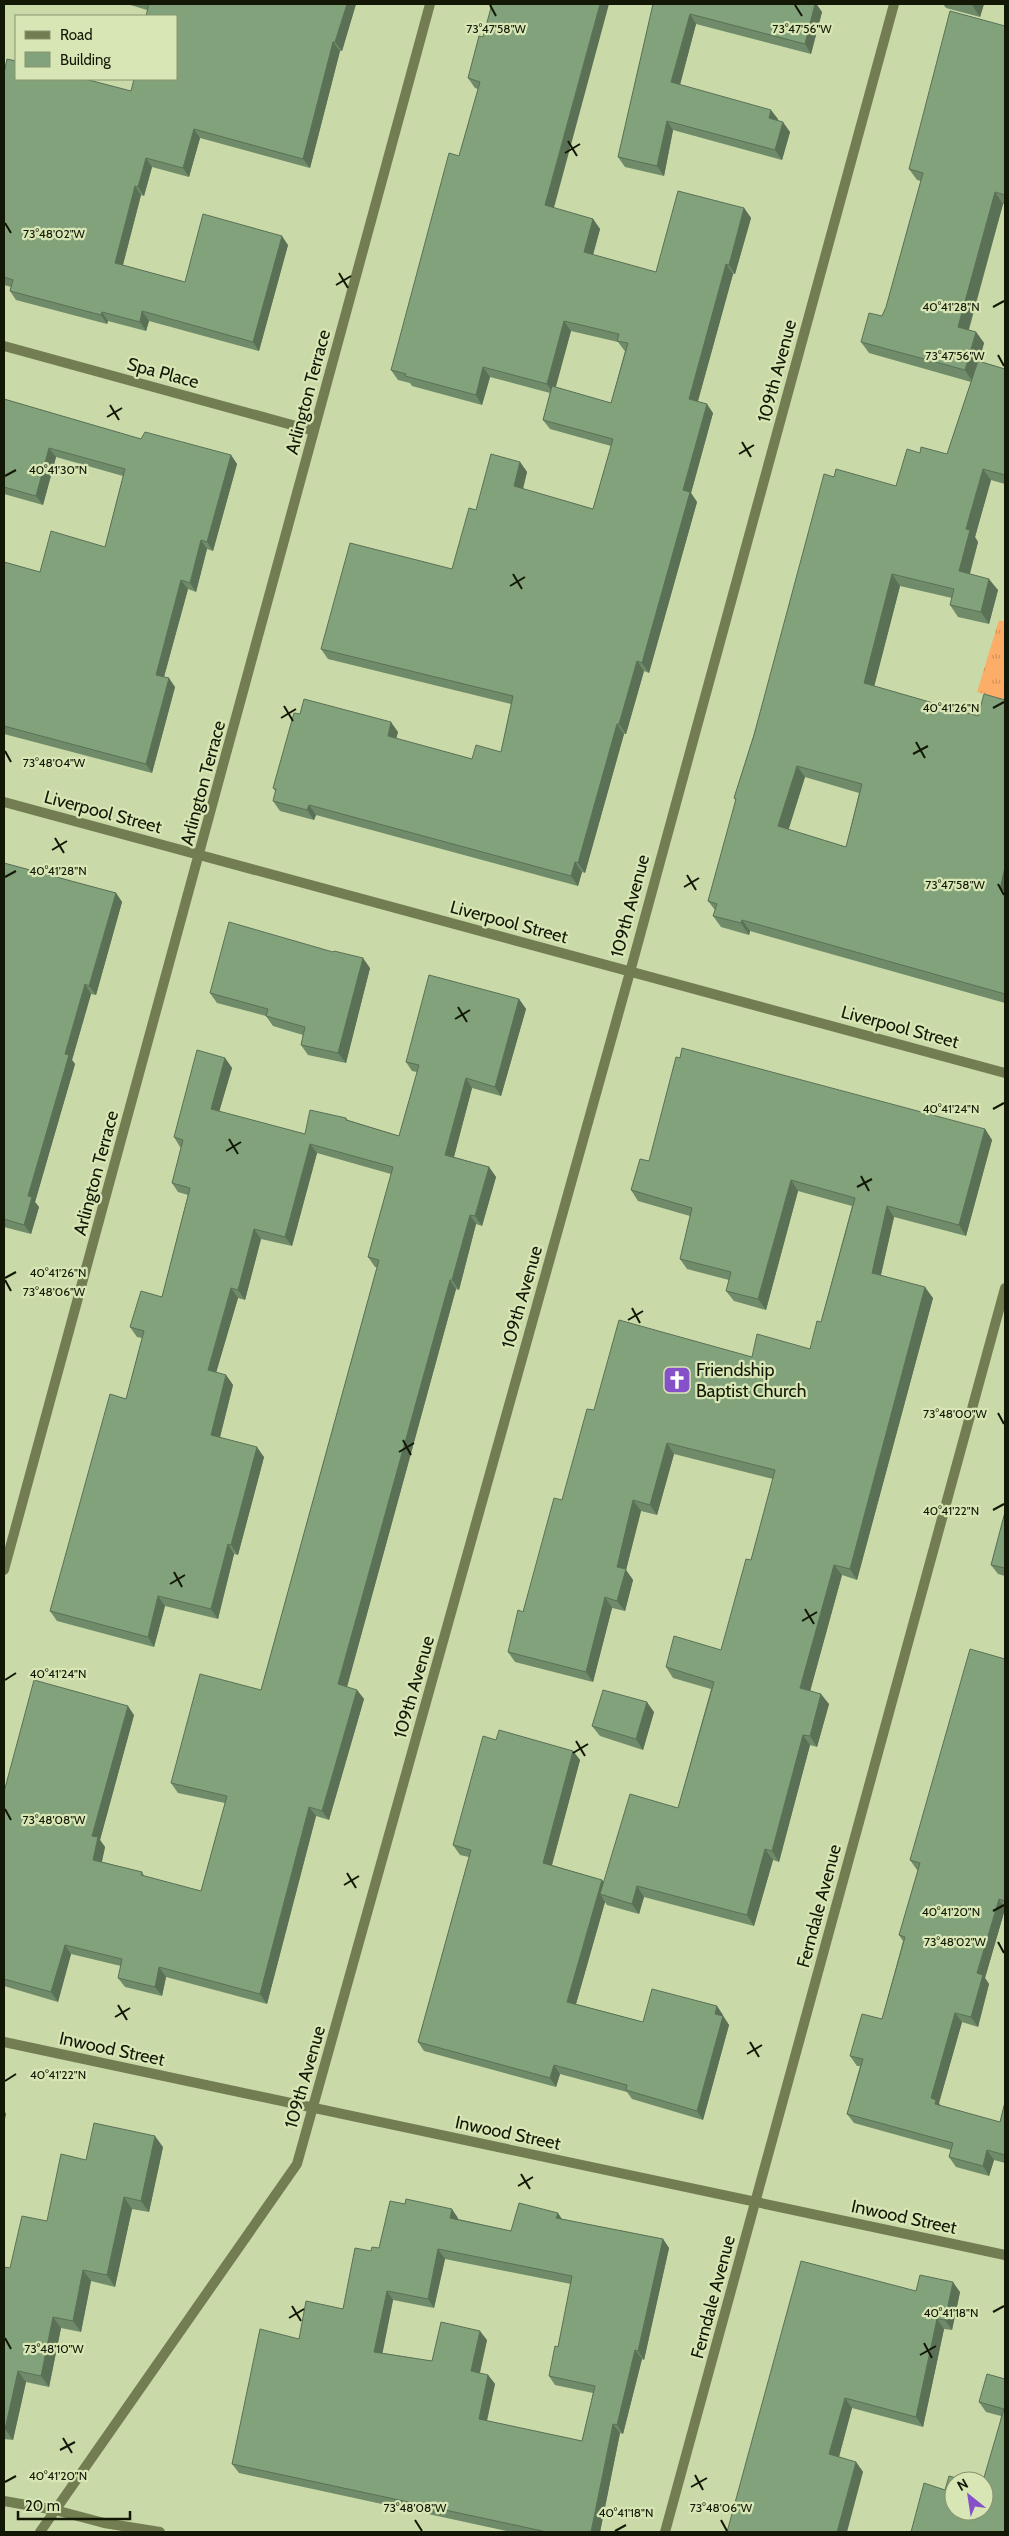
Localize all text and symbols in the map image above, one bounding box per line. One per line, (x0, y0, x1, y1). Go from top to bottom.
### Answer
legend (15, 15, 178, 80)
text: 73°47'58"W (466, 21, 527, 36)
text: 73°47'56"W (772, 21, 832, 36)
text: Road (60, 26, 93, 44)
text: Building (60, 51, 111, 69)
text: 73°48'02"W (23, 226, 86, 241)
text: 40°41'28"N (922, 299, 980, 314)
street label: 109th Avenue (753, 317, 801, 425)
street label: Arlington Terrace (281, 327, 335, 457)
text: 73°47'56"W (925, 348, 985, 363)
street label: Spa Place (125, 353, 201, 393)
text: 40°41'30"N (29, 462, 87, 477)
text: 40°41'26"N (923, 700, 979, 715)
street label: Arlington Terrace (176, 718, 230, 848)
text: 73°48'04"W (23, 755, 86, 770)
street label: Liverpool Street (42, 786, 164, 838)
street label: 109th Avenue (606, 852, 654, 960)
text: 40°41'28"N (29, 863, 87, 878)
text: 73°47'58"W (925, 877, 986, 892)
street label: Liverpool Street (448, 896, 570, 948)
street label: Liverpool Street (839, 1001, 961, 1053)
text: 40°41'24"N (923, 1101, 979, 1116)
street label: Arlington Terrace (69, 1108, 123, 1238)
street label: 109th Avenue (497, 1243, 547, 1351)
text: 40°41'26"N (30, 1265, 86, 1280)
text: 73°48'06"W (23, 1284, 86, 1299)
place label: Friendship Baptist Church (696, 1359, 806, 1402)
church icon: Friendship Baptist Church (662, 1365, 692, 1395)
text: 73°48'00"W (923, 1406, 988, 1421)
text: 40°41'22"N (923, 1503, 979, 1518)
street label: 109th Avenue (389, 1633, 439, 1741)
text: 40°41'24"N (30, 1666, 86, 1681)
text: 73°48'08"W (23, 1812, 86, 1827)
street label: Ferndale Avenue (792, 1842, 846, 1970)
text: 40°41'20"N (922, 1904, 980, 1919)
text: 73°48'02"W (924, 1934, 987, 1949)
street label: 109th Avenue (280, 2023, 330, 2131)
street label: Inwood Street (57, 2027, 167, 2071)
text: 40°41'22"N (30, 2067, 86, 2082)
street label: Inwood Street (453, 2111, 563, 2155)
street label: Inwood Street (849, 2195, 959, 2239)
street label: Ferndale Avenue (686, 2233, 740, 2361)
text: 40°41'18"N (924, 2305, 978, 2320)
text: 73°48'10"W (24, 2341, 84, 2356)
text: 40°41'20"N (29, 2468, 87, 2483)
north arrow (944, 2471, 994, 2521)
text: N (954, 2474, 971, 2495)
scale bar (18, 2488, 130, 2520)
text: 20 m (25, 2497, 60, 2515)
text: 73°48'08"W (384, 2500, 447, 2515)
text: 73°48'06"W (690, 2500, 753, 2515)
text: 40°41'18"N (599, 2505, 653, 2520)

